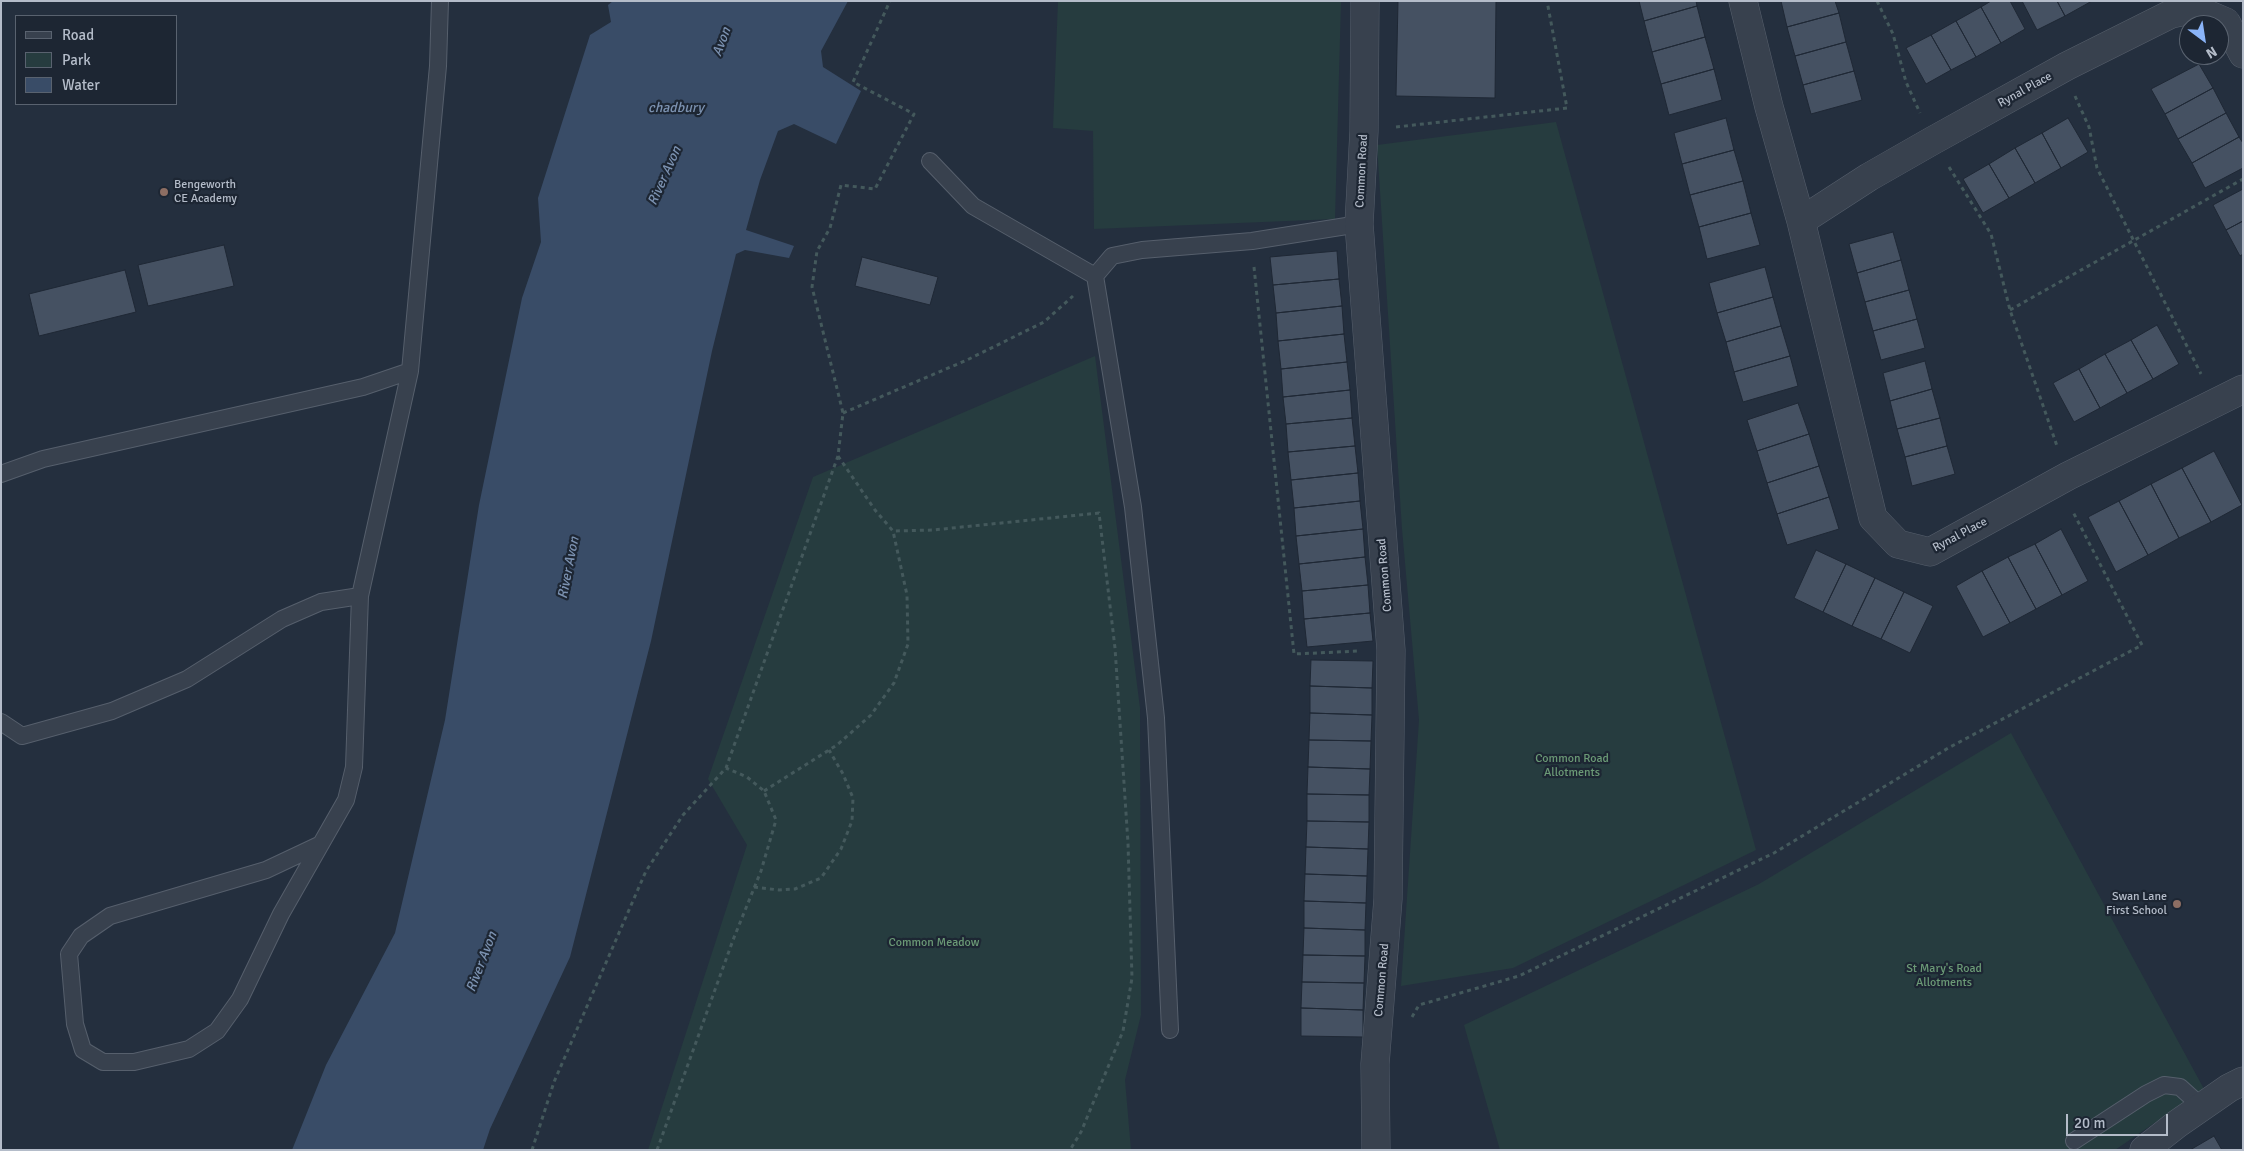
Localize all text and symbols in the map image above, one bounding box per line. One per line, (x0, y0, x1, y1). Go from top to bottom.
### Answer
legend (15, 15, 178, 105)
north arrow (2179, 15, 2229, 65)
water label: Avon (709, 25, 735, 59)
text: Road (62, 26, 94, 44)
text: N (2203, 43, 2220, 62)
text: Park (62, 51, 91, 69)
street label: Rynal Place (1995, 69, 2055, 111)
text: Water (62, 76, 100, 94)
water label: chadbury (648, 100, 704, 116)
street label: Common Road (1353, 134, 1371, 208)
water label: River Avon (645, 144, 685, 208)
place label: Bengeworth CE Academy (174, 178, 237, 206)
marker: Bengeworth CE Academy (158, 186, 170, 198)
street label: Rynal Place (1930, 515, 1990, 555)
water label: River Avon (555, 536, 583, 600)
street label: Common Road (1375, 538, 1395, 612)
park label: Common Road Allotments (1535, 752, 1609, 780)
place label: Swan Lane First School (2106, 890, 2167, 918)
marker: Swan Lane First School (2171, 898, 2183, 910)
water label: River Avon (463, 930, 501, 994)
park label: Common Meadow (889, 936, 979, 950)
street label: Common Road (1372, 943, 1392, 1017)
park label: St Mary's Road Allotments (1906, 962, 1982, 990)
scale bar (2069, 1104, 2172, 1136)
text: 20 m (2074, 1114, 2105, 1132)

